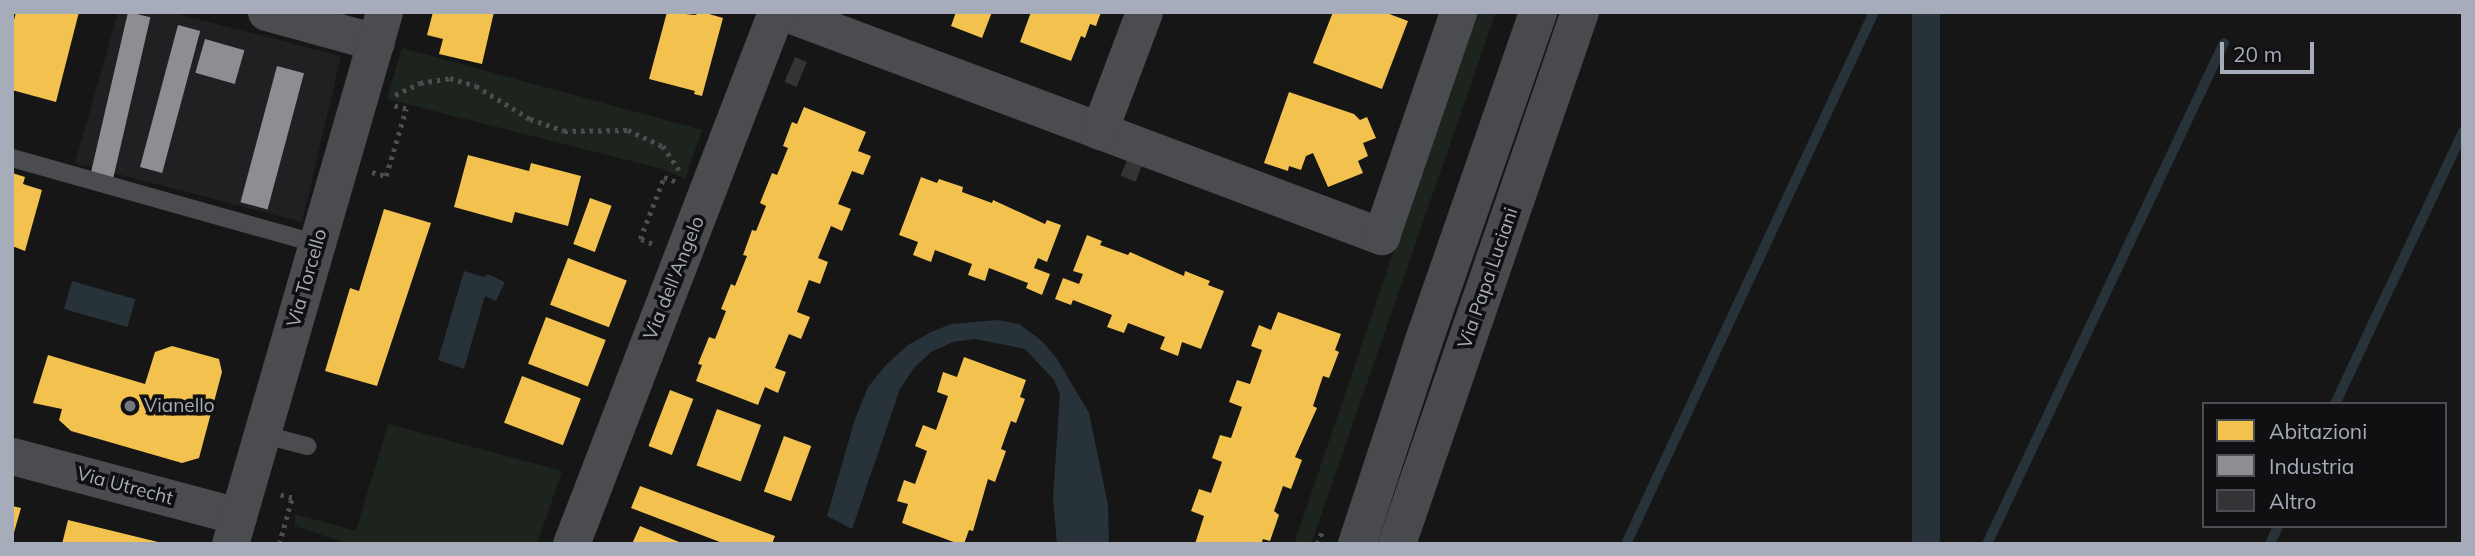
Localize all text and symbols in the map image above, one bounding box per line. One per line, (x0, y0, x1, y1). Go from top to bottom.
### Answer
scale bar (2223, 28, 2318, 72)
text: 20 m (2233, 41, 2282, 67)
street label: Via Papa Luciani (1453, 205, 1523, 351)
street label: Via dell'Angelo (639, 213, 709, 343)
street label: Via Torcello (282, 226, 332, 330)
place label: Vianello (144, 395, 215, 417)
marker: Vianello (122, 398, 138, 414)
legend (2202, 402, 2447, 528)
text: Abitazioni (2269, 418, 2367, 444)
text: Industria (2269, 453, 2354, 479)
street label: Via Utrecht (74, 462, 176, 510)
text: Altro (2269, 488, 2316, 514)

